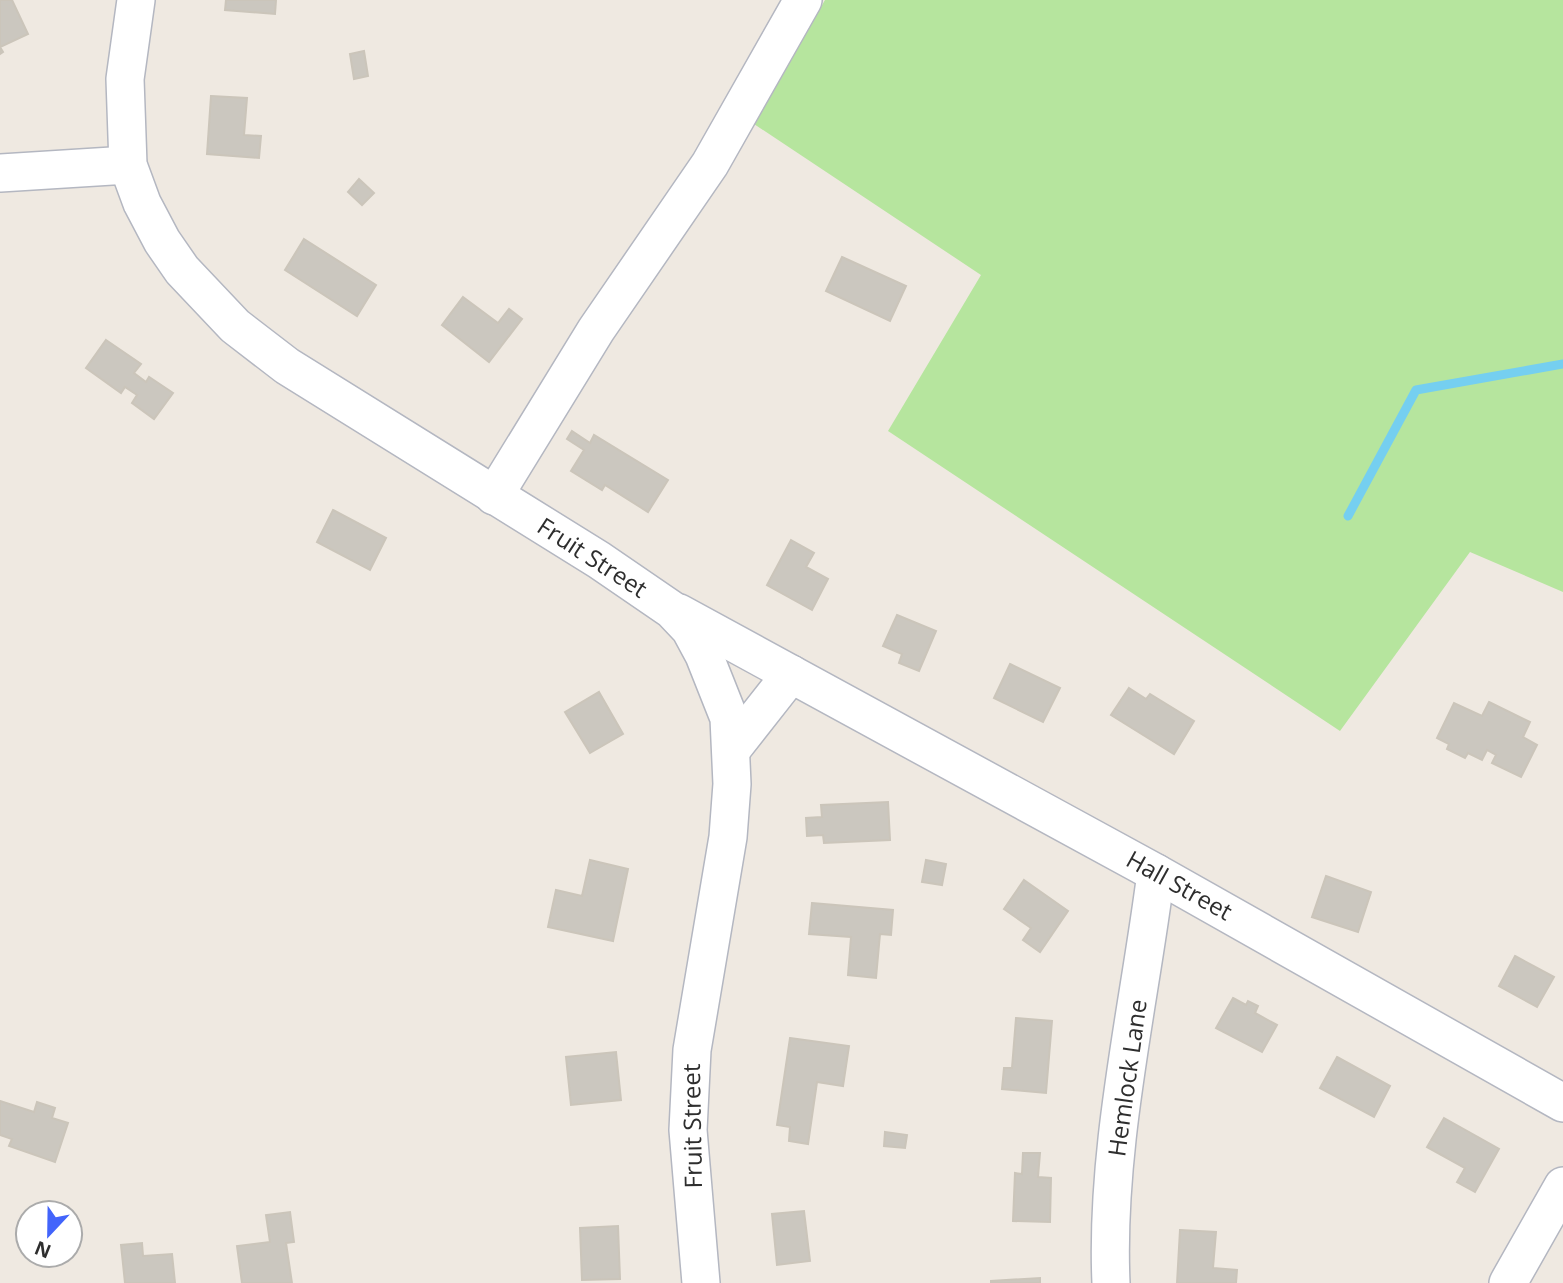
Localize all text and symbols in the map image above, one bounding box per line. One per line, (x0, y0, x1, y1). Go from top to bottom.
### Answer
street label: Fruit Street (531, 509, 654, 605)
street label: Hall Street (1121, 842, 1239, 927)
street label: Hemlock Lane (1099, 997, 1154, 1158)
street label: Fruit Street (674, 1063, 709, 1189)
north arrow (14, 1199, 84, 1269)
text: N (31, 1235, 55, 1265)

